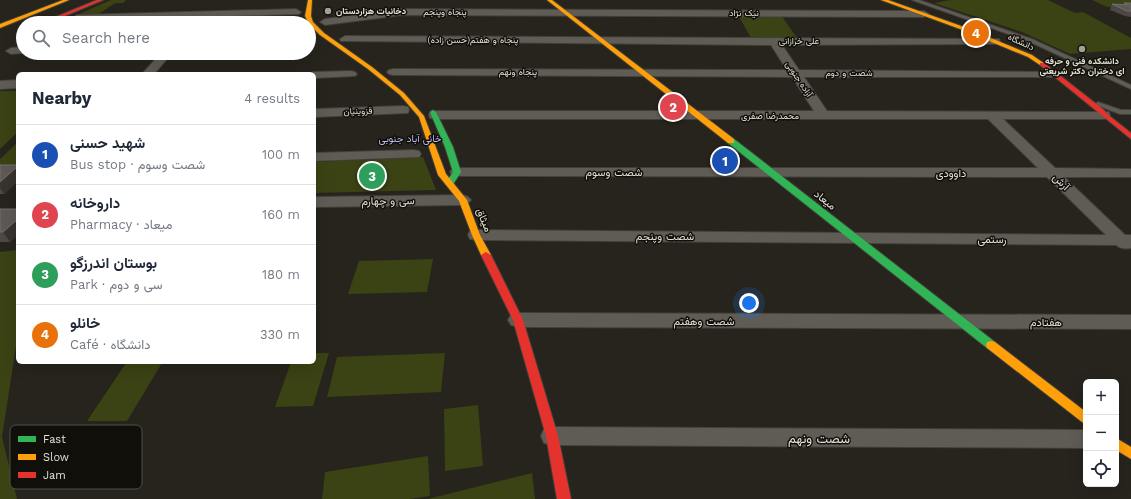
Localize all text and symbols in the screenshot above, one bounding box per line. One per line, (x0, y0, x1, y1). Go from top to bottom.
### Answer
marker: دخانیات هزاردستان (323, 6, 333, 16)
place label: دخانیات هزاردستان (336, 6, 407, 17)
street label: پنجاه وپنجم (423, 7, 467, 18)
street label: نیک نژاد (729, 8, 759, 19)
search box (16, 16, 316, 60)
pin: 4 (963, 18, 989, 48)
icon: search (30, 27, 52, 49)
text: Search here (62, 29, 150, 47)
street label: دانشگاه (1006, 32, 1036, 52)
street label: (حسن زاده)پنجاه و هفتم (428, 35, 519, 46)
street label: علی خرازانی (779, 36, 820, 47)
marker: دانشکده فنی و حرفه ای دختران دکتر شریعتی (1077, 44, 1087, 54)
place label: دانشکده فنی و حرفه ای دختران دکتر شریعتی (1039, 56, 1125, 77)
street label: آزاده جنوبی (783, 59, 815, 100)
street label: پنجاه ونهم (499, 67, 537, 78)
street label: شصت و دوم (826, 68, 873, 79)
text: Nearby (32, 88, 91, 108)
text: 4 results (244, 91, 300, 106)
pin: 2 (660, 92, 686, 122)
street label: قزوینیان (343, 105, 373, 118)
street label: محمدرضا صفری (741, 111, 799, 122)
district label: خانی آباد جنوبی (378, 133, 442, 145)
text: شهید حسنی (70, 134, 145, 152)
pin: 1 (712, 146, 738, 176)
text: 1 (42, 147, 48, 162)
text: 100 m (262, 147, 300, 162)
text: Bus stop · شصت وسوم (70, 157, 205, 172)
pin: 3 (359, 161, 385, 191)
street label: شصت وسوم (585, 166, 643, 180)
street label: داوودی (936, 167, 966, 180)
street label: آرش (1050, 171, 1073, 194)
street label: میعاد (811, 187, 839, 213)
text: داروخانه (70, 194, 120, 212)
street label: سی و چهارم (361, 194, 415, 209)
street label: میثاق (473, 206, 495, 234)
text: 2 (41, 207, 49, 222)
text: 160 m (262, 207, 300, 222)
text: Pharmacy · میعاد (70, 217, 172, 232)
street label: شصت وپنجم (636, 230, 695, 244)
street label: رستمی (977, 233, 1007, 246)
text: بوستان اندرزگو (70, 254, 157, 272)
text: 3 (41, 267, 49, 282)
text: 180 m (262, 267, 300, 282)
text: Park · سی و دوم (70, 277, 163, 292)
your location (739, 293, 759, 313)
text: خانلو (70, 314, 100, 332)
street label: شصت وهفتم (673, 315, 735, 329)
street label: هفتادم (1030, 316, 1062, 330)
text: 4 (41, 327, 49, 342)
text: 330 m (260, 327, 300, 342)
text: Café · دانشگاه (70, 337, 150, 352)
map controls (1083, 379, 1119, 487)
button: + (1083, 379, 1119, 415)
button: − (1083, 415, 1119, 451)
legend (10, 425, 142, 489)
street label: شصت ونهم (788, 431, 850, 447)
text: Fast (43, 433, 66, 446)
text: Slow (43, 451, 69, 464)
button: locate (1083, 451, 1119, 487)
text: Jam (43, 469, 66, 482)

